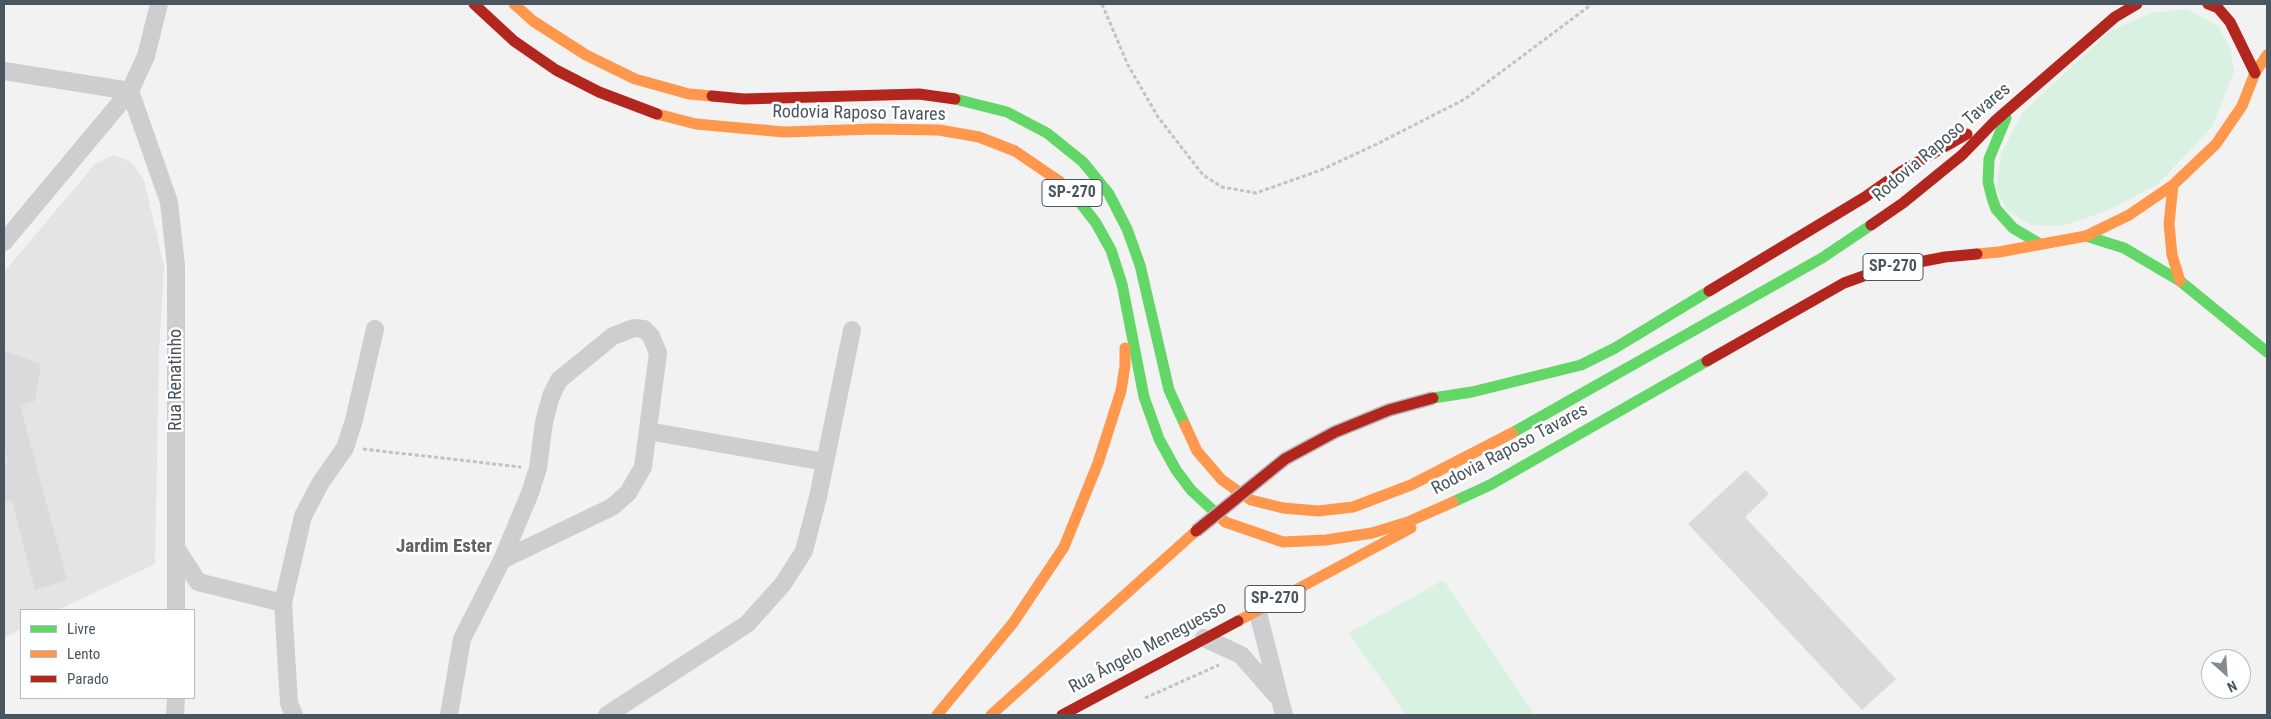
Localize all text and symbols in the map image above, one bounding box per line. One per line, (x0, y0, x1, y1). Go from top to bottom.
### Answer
street label: Rodovia Raposo Tavares (1869, 79, 2015, 207)
street label: Rodovia Raposo Tavares (772, 102, 946, 126)
road number: SP-270 (1042, 180, 1102, 207)
road number: SP-270 (1863, 253, 1923, 280)
street label: Rua Renatinho (165, 329, 187, 431)
street label: Rodovia Raposo Tavares (1428, 400, 1592, 500)
district label: Jardim Ester (396, 536, 492, 558)
road number: SP-270 (1245, 586, 1305, 612)
street label: Rua Ângelo Meneguesso (1066, 597, 1230, 699)
legend (20, 609, 195, 699)
text: Livre (67, 620, 95, 638)
text: Lento (67, 645, 100, 663)
north arrow (2201, 649, 2251, 699)
text: Parado (67, 670, 109, 688)
text: N (2225, 678, 2240, 696)

